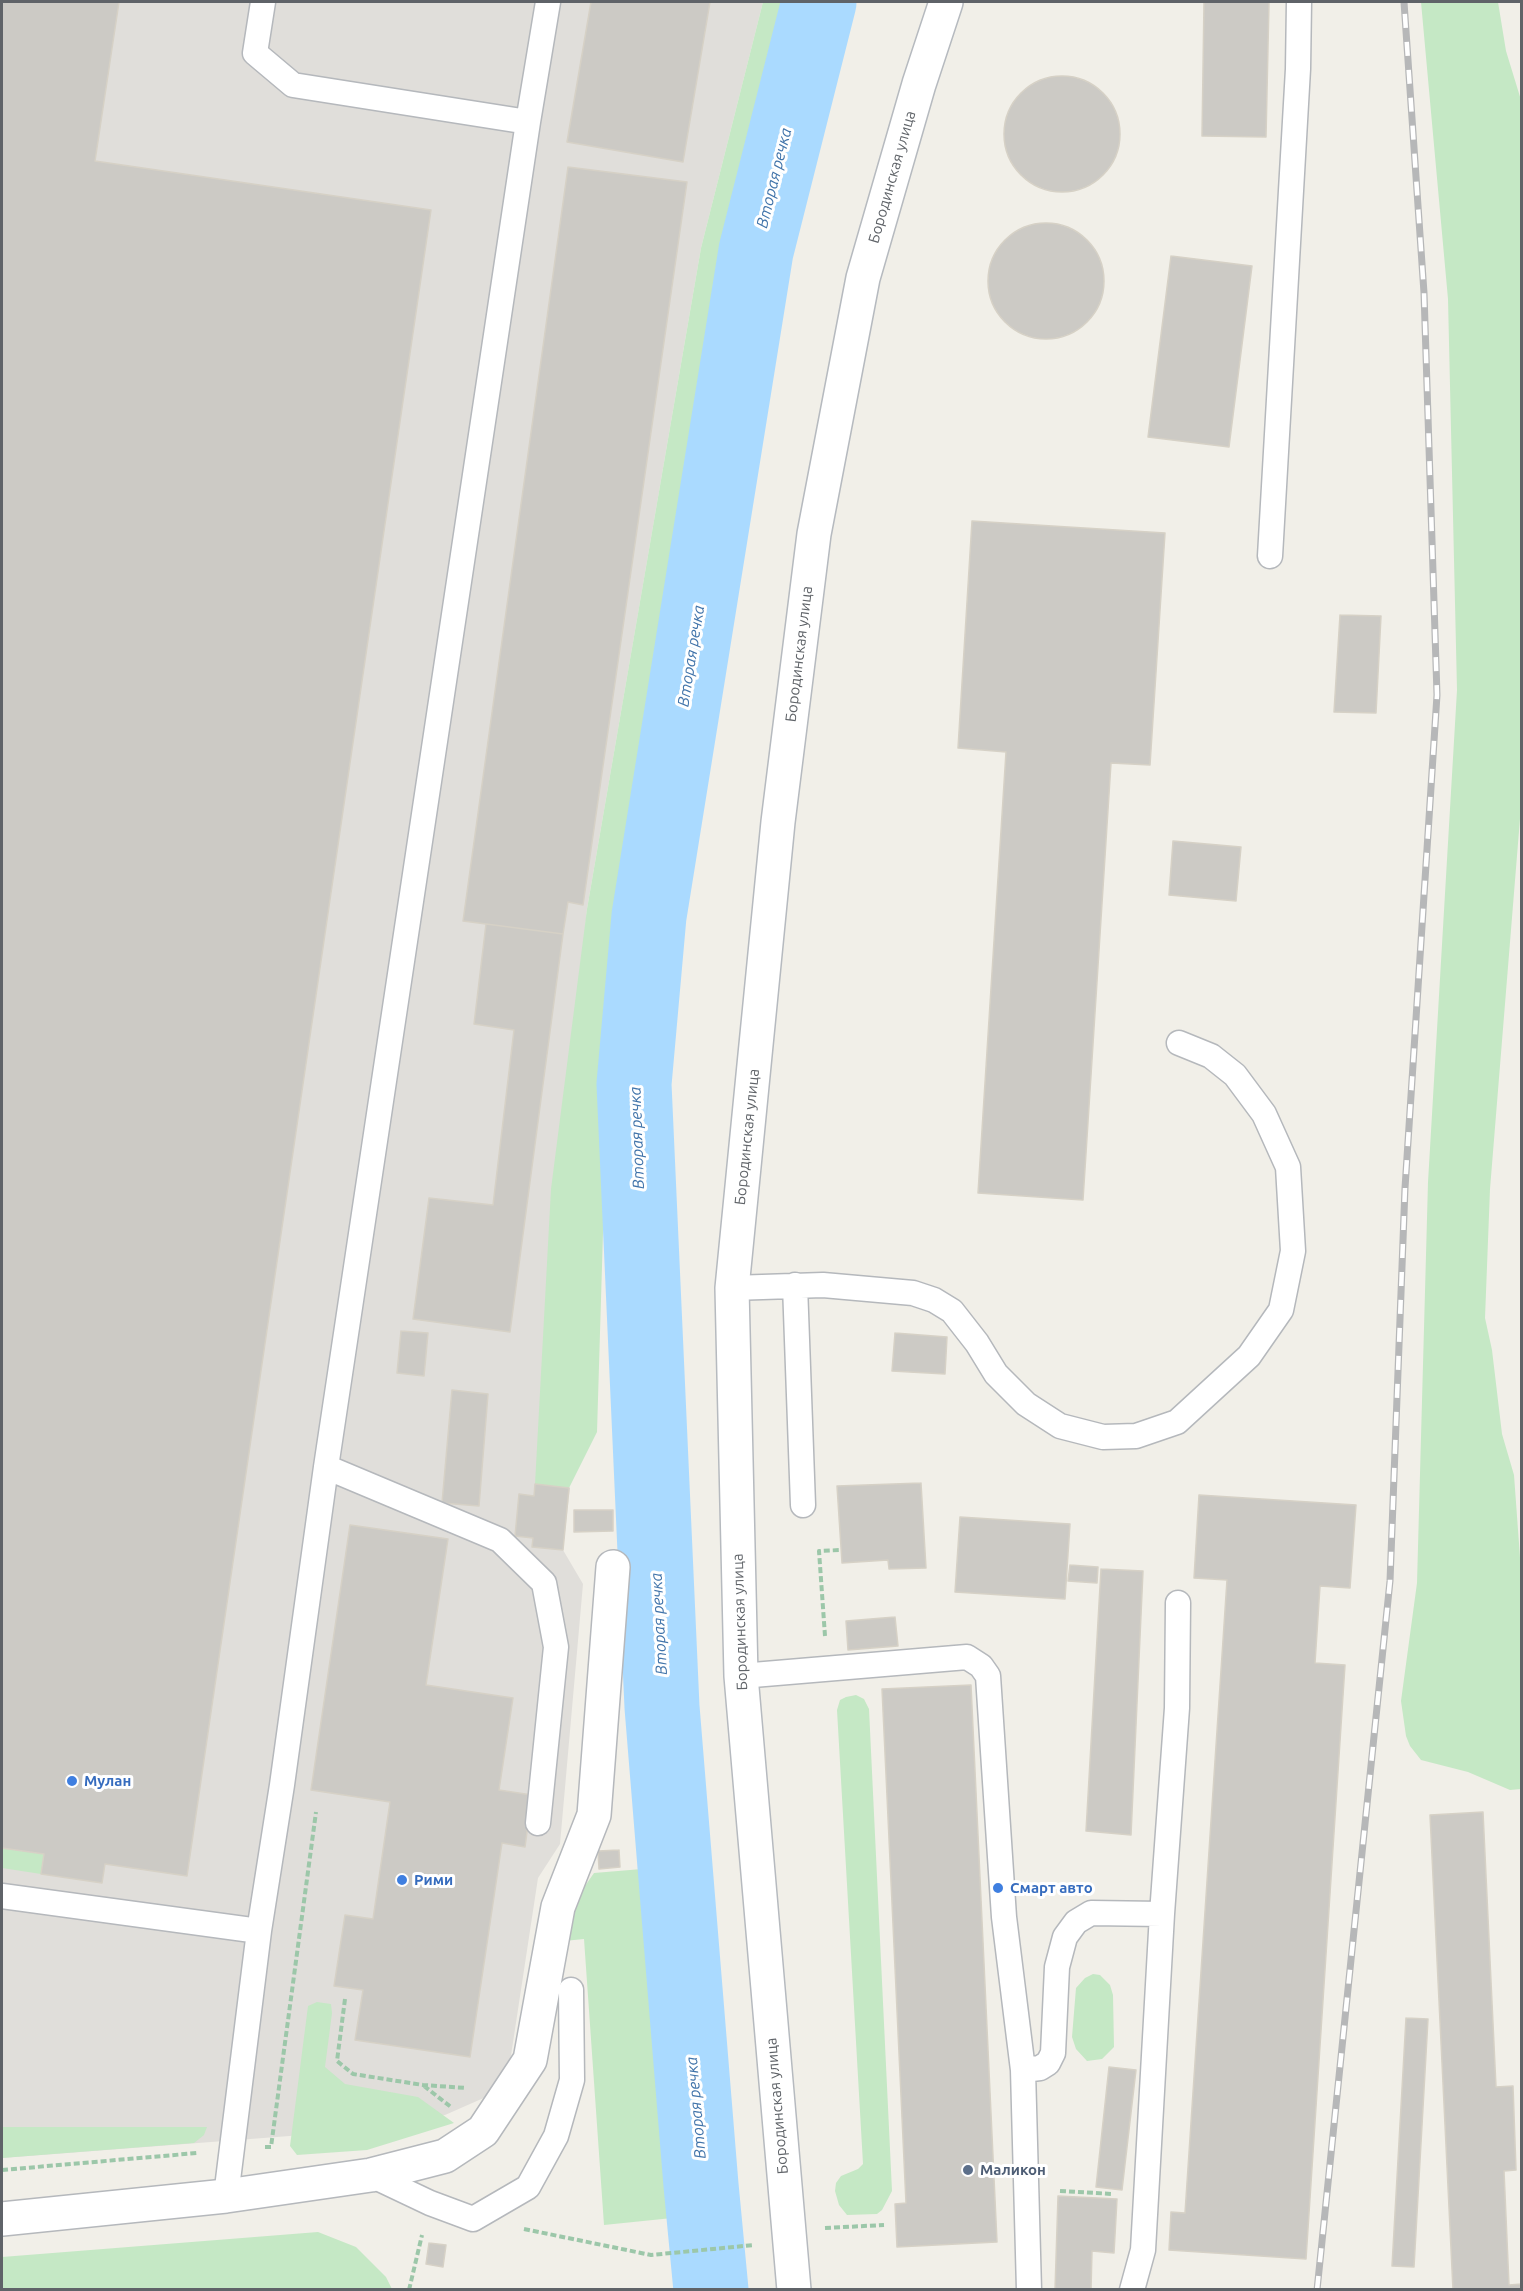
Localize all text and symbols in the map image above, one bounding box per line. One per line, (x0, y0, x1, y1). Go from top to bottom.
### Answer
street label: Бородинская улица (864, 109, 920, 245)
water label: Вторая речка (752, 126, 796, 230)
street label: Бородинская улица (782, 585, 816, 723)
water label: Вторая речка (674, 604, 708, 708)
street label: Бородинская улица (731, 1068, 763, 1206)
water label: Вторая речка (626, 1086, 648, 1190)
street label: Бородинская улица (729, 1553, 751, 1691)
water label: Вторая речка (647, 1572, 671, 1676)
place label: Мулан (84, 1772, 131, 1790)
marker: Мулан (65, 1774, 79, 1788)
place label: Рими (414, 1871, 453, 1889)
marker: Рими (395, 1873, 409, 1887)
place label: Смарт авто (1010, 1879, 1093, 1897)
marker: Смарт авто (991, 1881, 1005, 1895)
street label: Бородинская улица (762, 2037, 792, 2175)
water label: Вторая речка (682, 2056, 710, 2160)
place label: Маликон (980, 2161, 1046, 2179)
marker: Маликон (961, 2163, 975, 2177)

